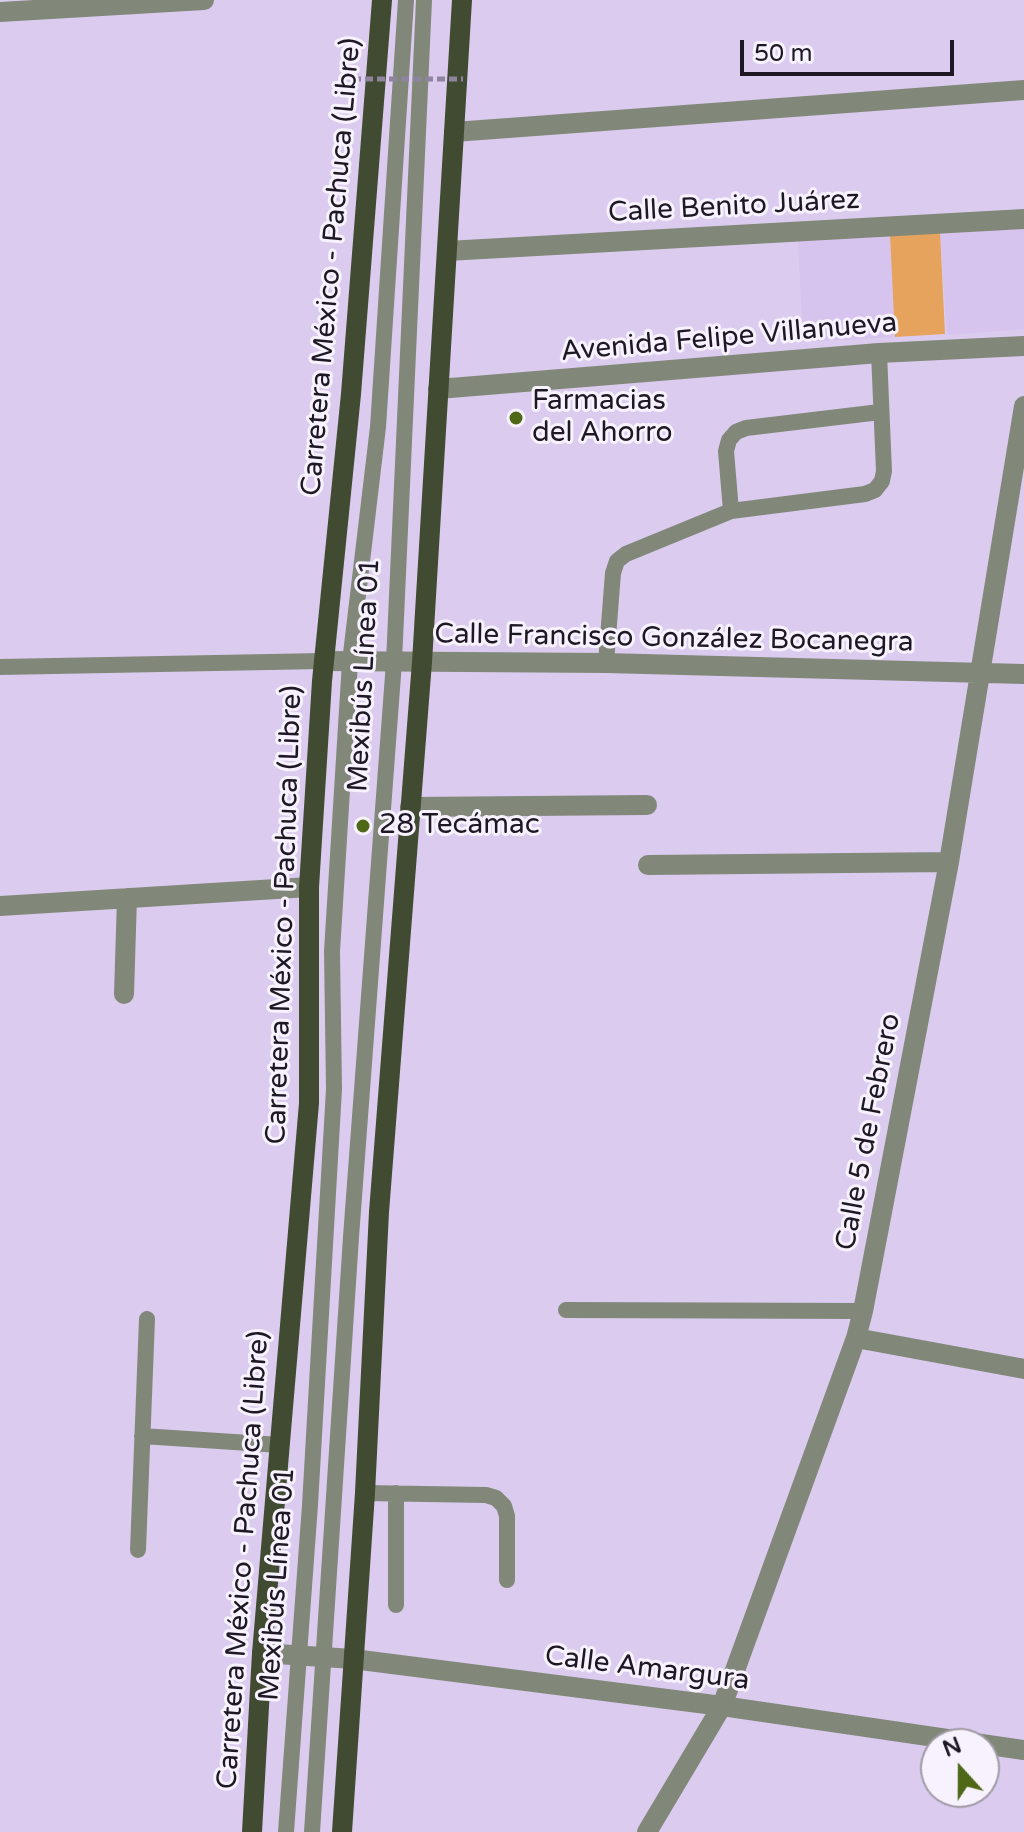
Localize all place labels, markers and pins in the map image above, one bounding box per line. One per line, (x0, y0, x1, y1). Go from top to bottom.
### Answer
place label: Farmacias del Ahorro (532, 385, 673, 451)
marker: Farmacias del Ahorro (507, 409, 525, 427)
place label: 28 Tecámac (379, 809, 540, 843)
marker: 28 Tecámac (354, 817, 372, 835)

